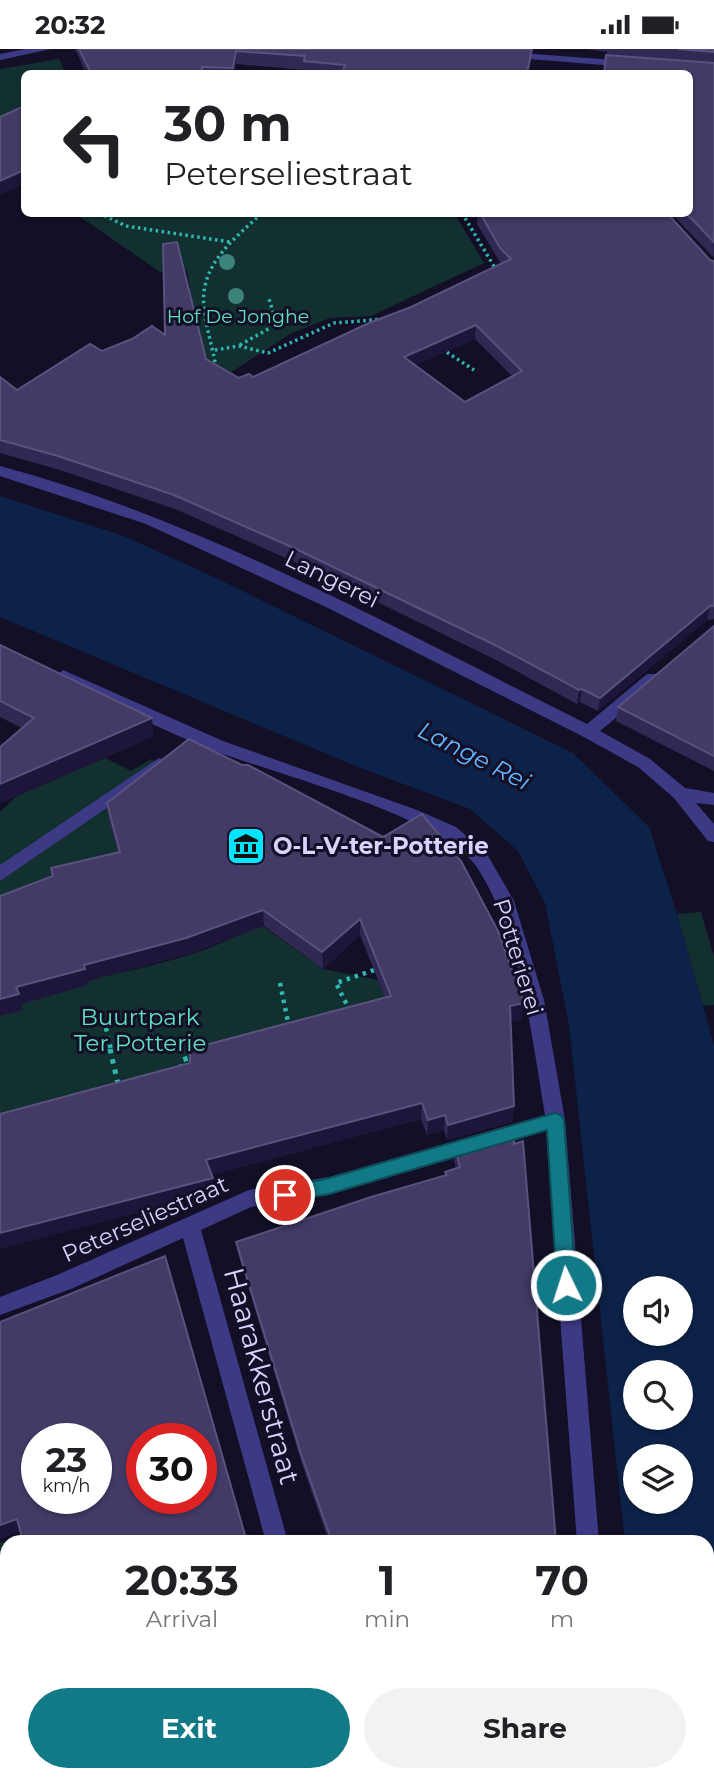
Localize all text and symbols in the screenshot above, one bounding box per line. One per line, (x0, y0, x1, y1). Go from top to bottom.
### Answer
text: 20:32 (35, 9, 105, 41)
text: 30 m (164, 94, 292, 153)
icon: left (49, 98, 140, 189)
text: Peterseliestraat (164, 154, 413, 193)
park label: Hof De Jonghe (167, 305, 309, 328)
street label: Langerei (280, 544, 384, 614)
water label: Lange Rei (413, 715, 536, 796)
museum icon: O-L-V-ter-Potterie (225, 825, 267, 867)
place label: O-L-V-ter-Potterie (273, 832, 489, 860)
street label: Potterierei (487, 895, 549, 1019)
park label: Buurtpark Ter Potterie (74, 1003, 206, 1057)
pin (255, 1165, 315, 1225)
street label: Peterseliestraat (58, 1170, 232, 1268)
icon: arrive (266, 1176, 304, 1214)
position arrow (529, 1248, 603, 1322)
street label: Haarakkerstraat (217, 1264, 307, 1488)
map controls (623, 1276, 693, 1514)
button: sound (623, 1276, 693, 1346)
button: search (623, 1360, 693, 1430)
speed limit sign: 30 (126, 1423, 217, 1514)
text: 23 (46, 1438, 87, 1481)
button: layers (623, 1444, 693, 1514)
text: km/h (42, 1475, 91, 1497)
text: 20:33 (125, 1554, 239, 1606)
text: 1 (379, 1554, 395, 1606)
text: 70 (535, 1554, 589, 1606)
text: Arrival (146, 1605, 218, 1633)
text: min (364, 1605, 410, 1633)
text: m (550, 1605, 574, 1633)
button: Exit (28, 1688, 350, 1768)
button: Share (364, 1688, 686, 1768)

